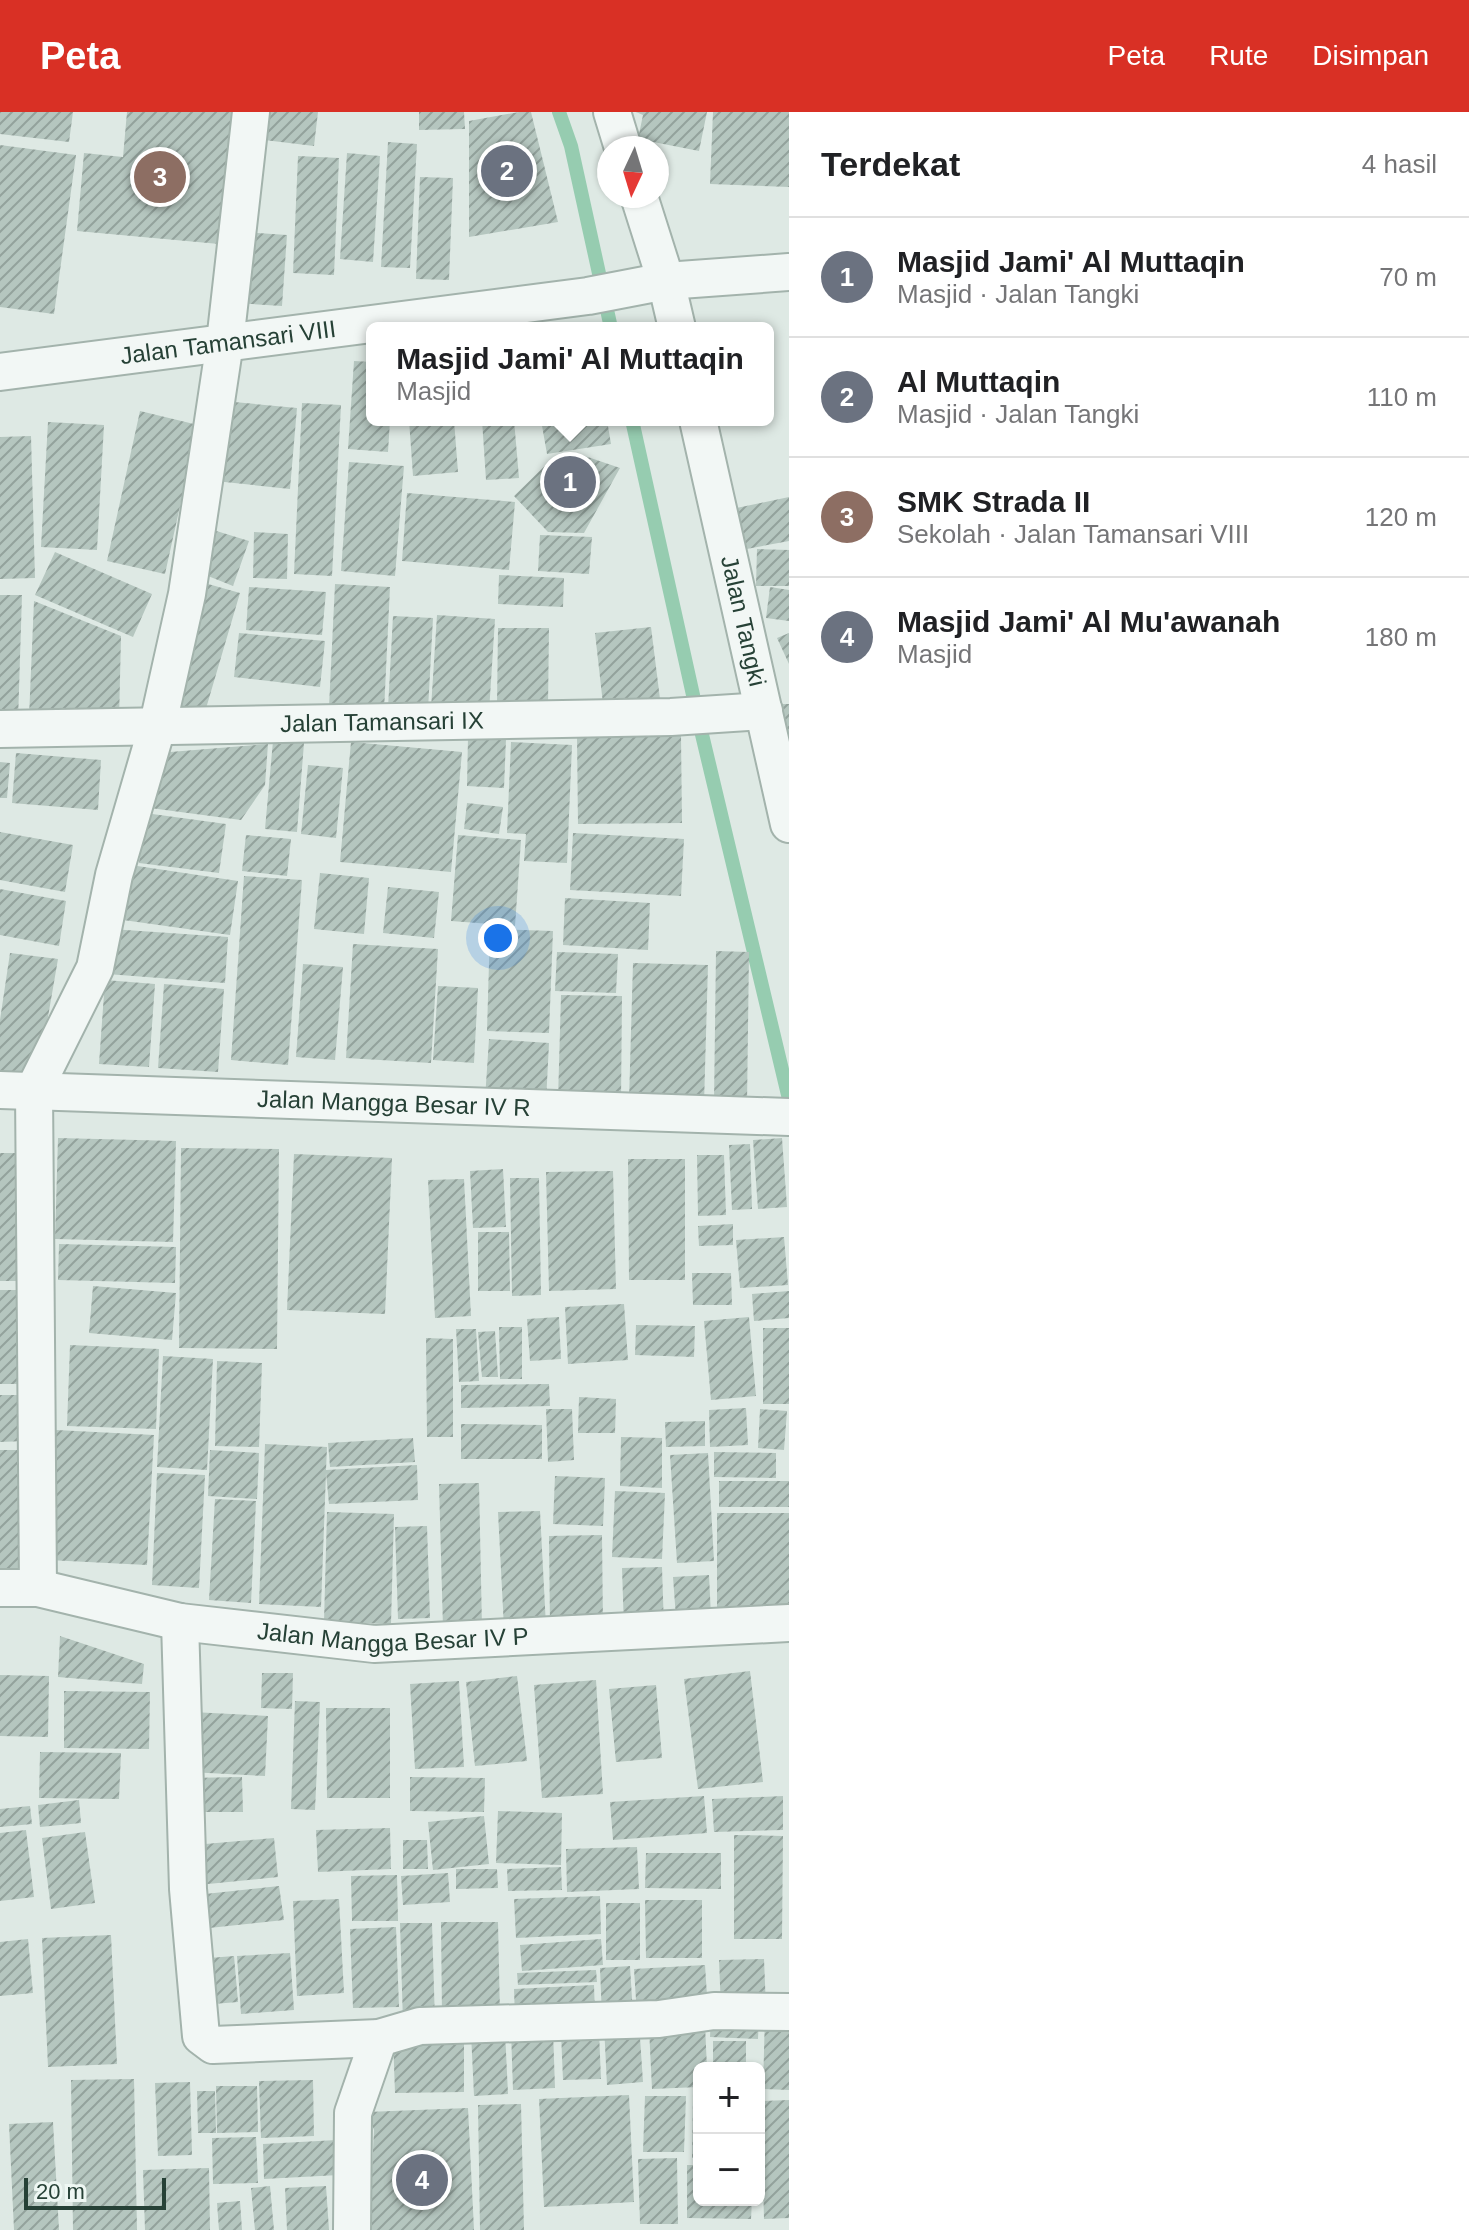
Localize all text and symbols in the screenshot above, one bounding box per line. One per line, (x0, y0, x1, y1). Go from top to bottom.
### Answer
text: Peta (40, 35, 120, 77)
text: Peta (1108, 40, 1165, 71)
text: Rute (1209, 40, 1268, 71)
text: Disimpan (1312, 40, 1429, 71)
north arrow (597, 136, 669, 208)
pin: 2 (481, 141, 533, 201)
text: Terdekat (821, 145, 960, 183)
pin: 3 (134, 147, 186, 207)
text: 4 hasil (1362, 149, 1437, 179)
text: Masjid Jami' Al Muttaqin (897, 245, 1245, 278)
text: 1 (840, 262, 854, 292)
text: 70 m (1379, 262, 1437, 292)
text: Masjid · Jalan Tangki (897, 279, 1139, 309)
street label: Jalan Tamansari VIII (119, 315, 337, 369)
popup (366, 322, 774, 426)
text: Masjid Jami' Al Muttaqin (396, 342, 744, 375)
text: Al Muttaqin (897, 365, 1060, 398)
text: Masjid (396, 376, 471, 406)
text: 2 (840, 382, 854, 412)
text: 110 m (1367, 382, 1437, 412)
text: Masjid · Jalan Tangki (897, 399, 1139, 429)
pin: 1 (544, 452, 596, 512)
text: SMK Strada II (897, 485, 1090, 518)
text: 3 (840, 502, 854, 532)
text: 120 m (1365, 502, 1437, 532)
text: Sekolah · Jalan Tamansari VIII (897, 519, 1249, 549)
street label: Jalan Tangki (716, 553, 772, 689)
text: Masjid Jami' Al Mu'awanah (897, 605, 1280, 638)
text: 4 (840, 622, 854, 652)
text: 180 m (1365, 622, 1437, 652)
text: Masjid (897, 639, 972, 669)
street label: Jalan Tamansari IX (280, 706, 484, 737)
your location (478, 918, 518, 958)
street label: Jalan Mangga Besar IV R (257, 1085, 531, 1121)
street label: Jalan Mangga Besar IV P (256, 1617, 529, 1657)
map controls (693, 2062, 765, 2206)
button: + (693, 2062, 765, 2134)
button: − (693, 2134, 765, 2206)
pin: 4 (396, 2150, 448, 2210)
scale bar (24, 2174, 166, 2210)
text: 20 m (36, 2179, 85, 2204)

